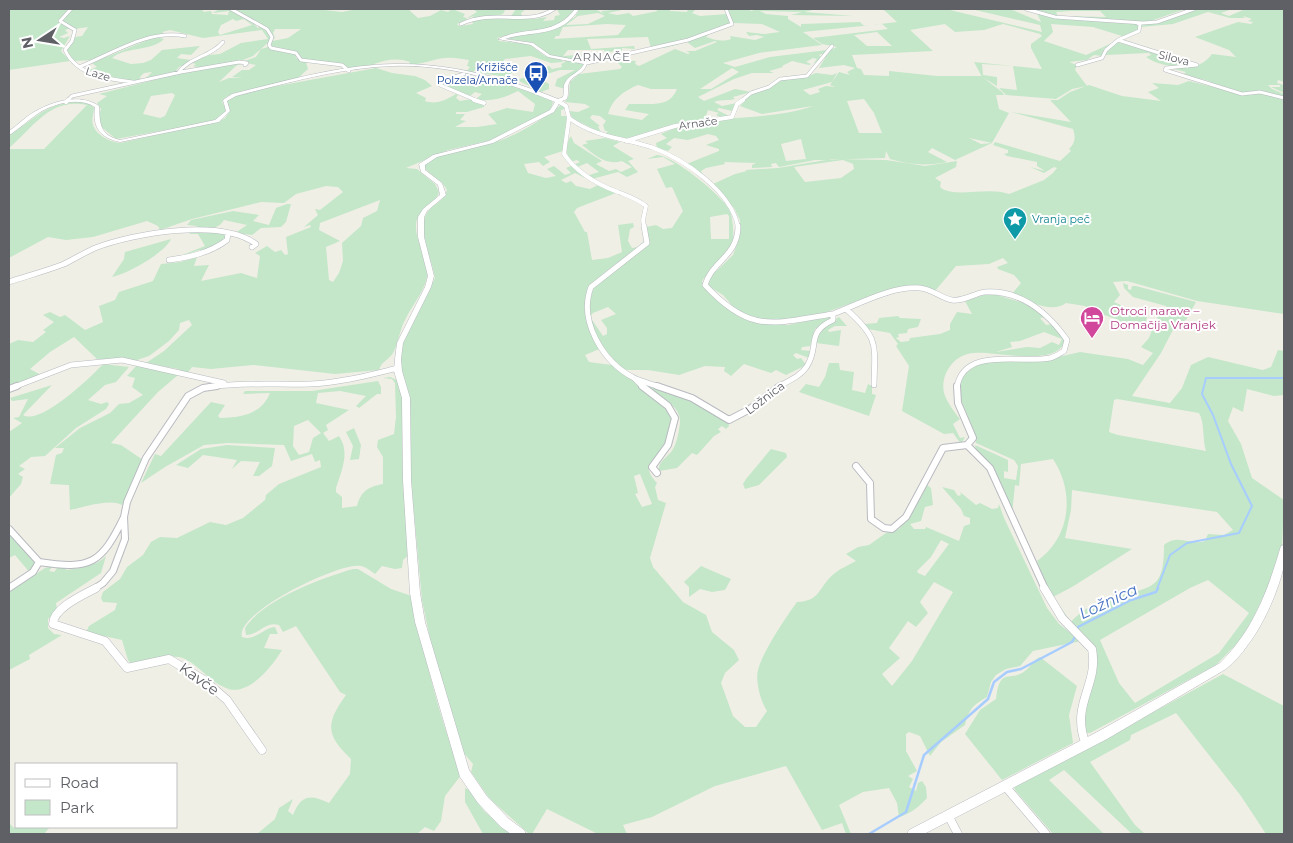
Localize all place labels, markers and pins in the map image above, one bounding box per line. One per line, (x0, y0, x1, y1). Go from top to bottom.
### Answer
place label: Križišče Polzela/Arnače (437, 60, 518, 87)
bus stop icon: Križišče Polzela/Arnače (523, 60, 549, 94)
place icon: Vranja peč (1002, 206, 1028, 240)
place label: Vranja peč (1032, 212, 1090, 226)
place label: Otroci narave – Domačija Vranjek (1110, 303, 1217, 332)
hotel icon: Otroci narave – Domačija Vranjek (1079, 305, 1105, 339)

